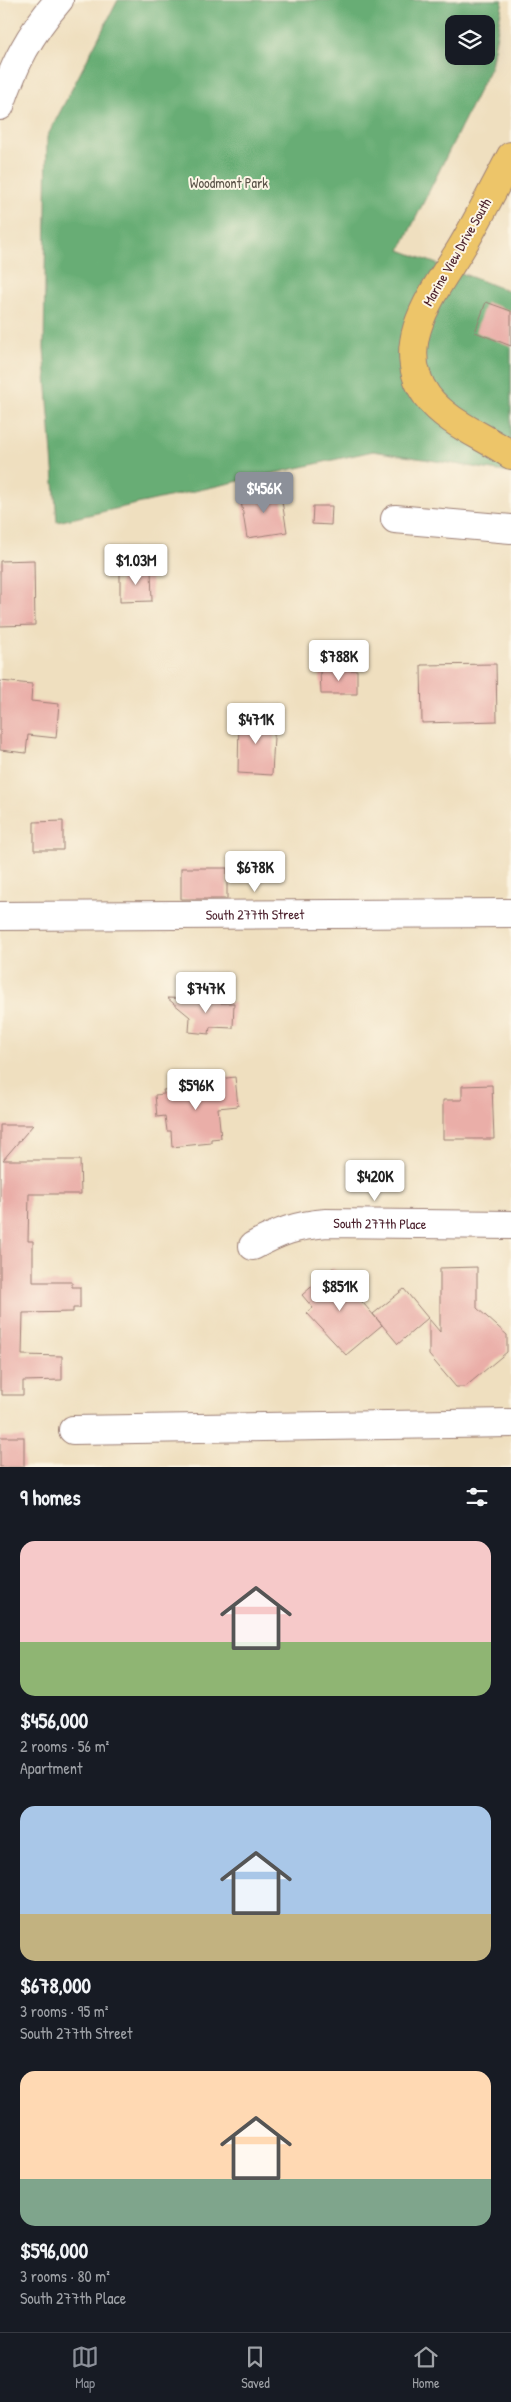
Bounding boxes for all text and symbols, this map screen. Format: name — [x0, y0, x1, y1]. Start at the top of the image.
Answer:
map controls — [445, 15, 495, 65]
button: layers — [445, 15, 495, 65]
park label: Woodmont Park — [190, 173, 268, 192]
street label: Marine View Drive South — [418, 194, 495, 309]
pin: $456K — [229, 472, 299, 514]
text: $456K — [246, 477, 282, 499]
pin: $1.03M — [95, 544, 177, 586]
text: $1.03M — [115, 549, 157, 571]
pin: $788K — [304, 640, 374, 682]
text: $788K — [320, 645, 358, 667]
pin: $471K — [221, 702, 291, 745]
text: $471K — [238, 708, 274, 730]
pin: $678K — [220, 850, 290, 893]
text: $678K — [236, 856, 274, 878]
street label: South 277th Street — [206, 904, 305, 924]
pin: $747K — [171, 972, 241, 1014]
text: $747K — [187, 977, 225, 999]
pin: $596K — [161, 1068, 231, 1111]
text: $596K — [178, 1074, 214, 1096]
pin: $420K — [340, 1160, 410, 1202]
text: $420K — [356, 1165, 394, 1187]
street label: South 277th Place — [333, 1213, 427, 1233]
pin: $851K — [305, 1270, 375, 1312]
text: $851K — [322, 1275, 358, 1297]
text: 9 homes — [20, 1483, 81, 1512]
icon: filters — [463, 1483, 491, 1511]
icon: home — [211, 1573, 301, 1663]
text: $456,000 — [20, 1706, 88, 1735]
text: 2 rooms · 56 m² — [20, 1735, 109, 1757]
text: Apartment — [20, 1757, 83, 1779]
icon: home — [211, 1838, 301, 1928]
text: $678,000 — [20, 1971, 91, 2000]
text: 3 rooms · 95 m² — [20, 2000, 108, 2022]
text: South 277th Street — [20, 2022, 133, 2044]
icon: home — [211, 2103, 301, 2193]
text: $596,000 — [20, 2236, 88, 2265]
text: 3 rooms · 80 m² — [20, 2265, 110, 2287]
text: South 277th Place — [20, 2287, 126, 2309]
tab: Map — [71, 2343, 99, 2392]
tab: Saved — [241, 2343, 270, 2392]
tab: Home — [412, 2343, 440, 2392]

